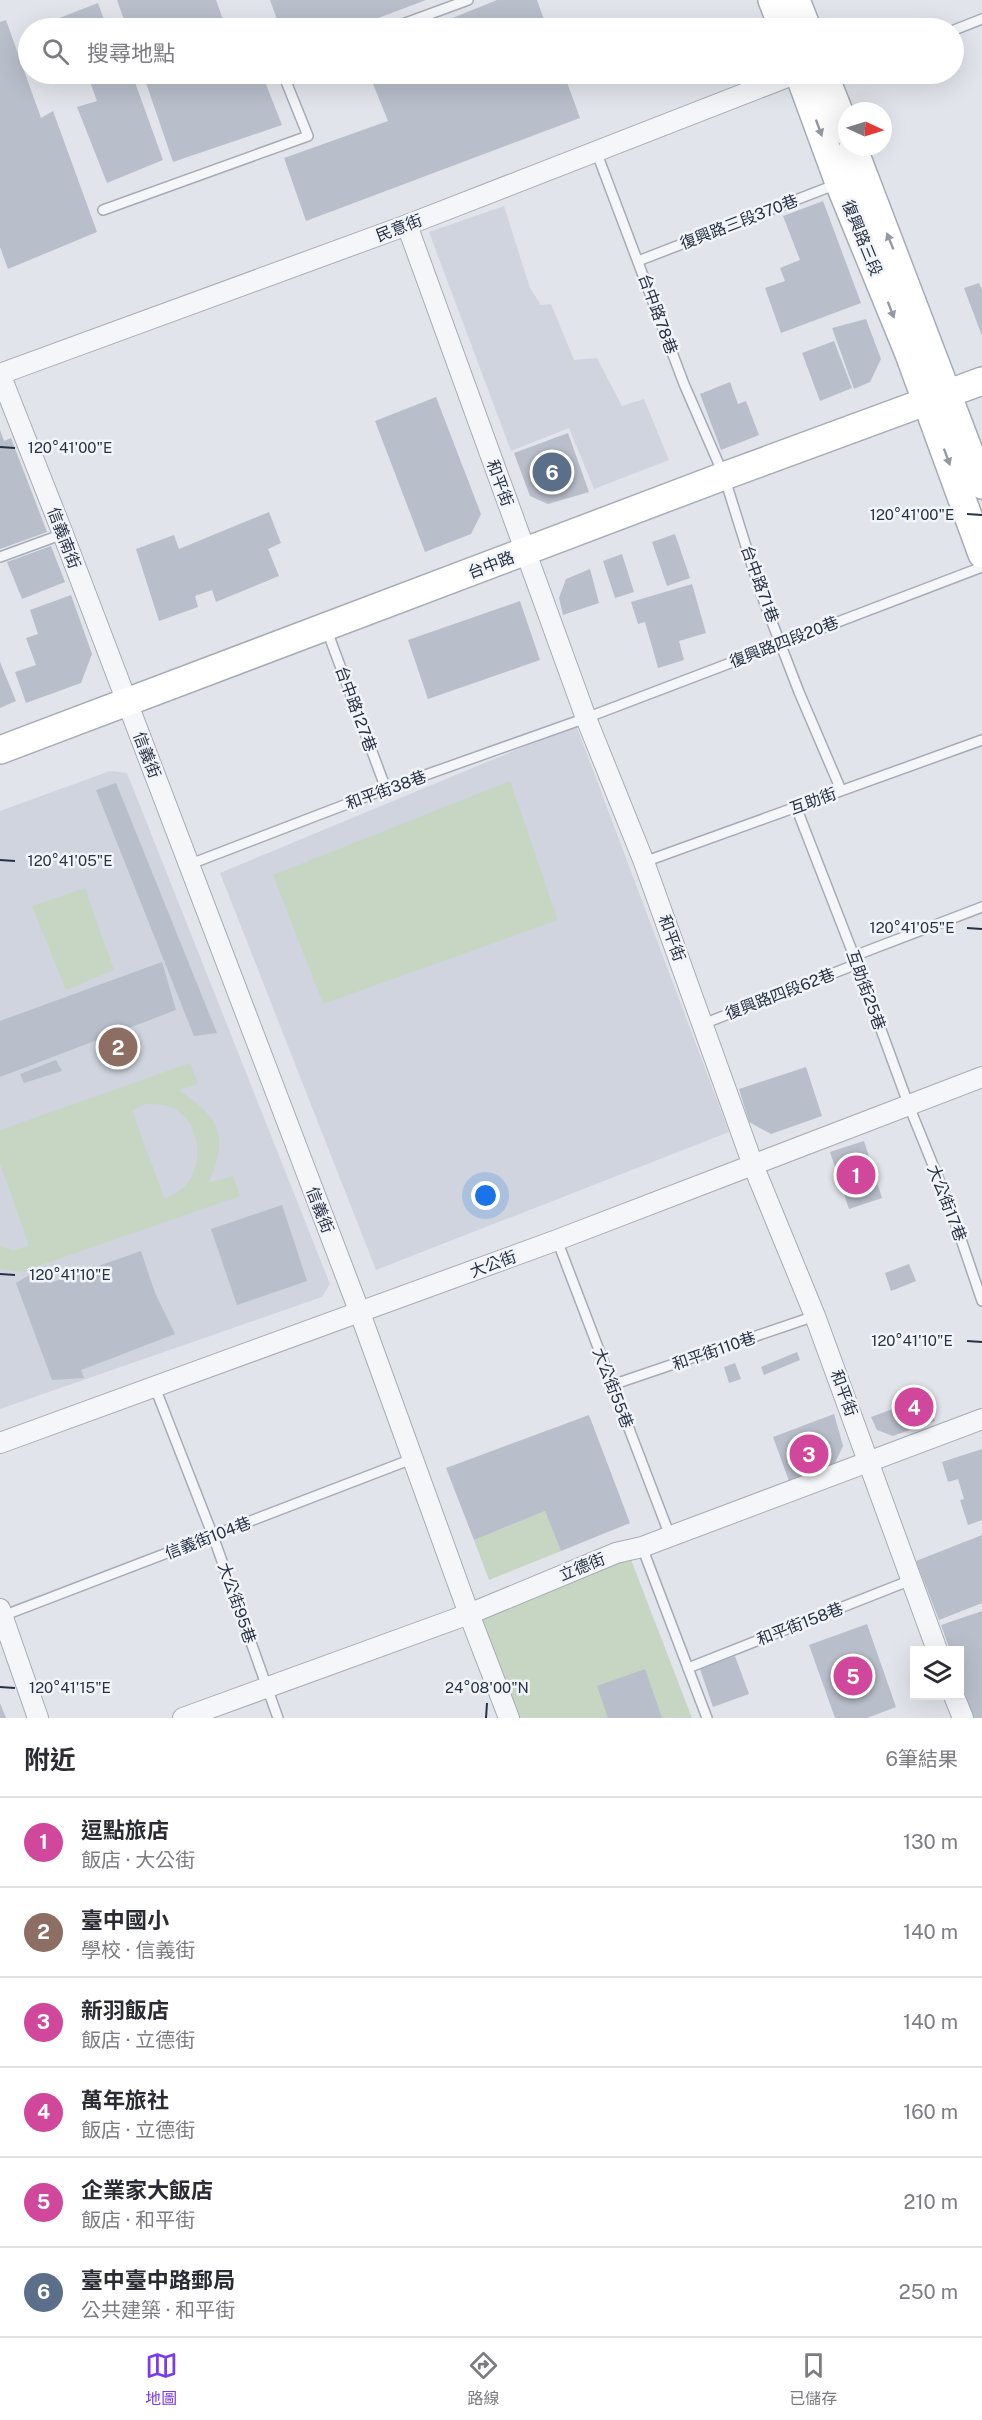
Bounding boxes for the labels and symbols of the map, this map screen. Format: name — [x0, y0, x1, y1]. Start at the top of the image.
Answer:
north arrow — [838, 102, 892, 156]
one-way arrow — [815, 120, 825, 138]
street label: 復興路三段370巷 — [677, 191, 801, 253]
street label: 復興路三段 — [838, 197, 886, 279]
street label: 民意街 — [373, 211, 425, 245]
one-way arrow — [885, 232, 894, 250]
street label: 台中路78巷 — [635, 271, 681, 357]
one-way arrow — [886, 301, 896, 319]
text: 120°41'00"E — [28, 439, 112, 456]
one-way arrow — [942, 448, 952, 466]
pin: 6 — [532, 450, 572, 494]
street label: 和平街 — [483, 457, 517, 509]
street label: 信義南街 — [44, 505, 84, 571]
text: 120°41'00"E — [870, 506, 954, 523]
street label: 台中路71巷 — [737, 543, 783, 625]
street label: 台中路 — [465, 548, 517, 582]
street label: 復興路四段20巷 — [727, 612, 841, 672]
street label: 台中路127巷 — [332, 664, 380, 754]
street label: 信義街 — [130, 729, 164, 781]
street label: 和平街38巷 — [343, 767, 429, 813]
street label: 互助街 — [787, 784, 839, 818]
text: 120°41'05"E — [28, 852, 112, 869]
street label: 和平街 — [655, 912, 689, 964]
text: 120°41'05"E — [870, 919, 954, 936]
street label: 互助街25巷 — [843, 947, 889, 1033]
street label: 復興路四段62巷 — [723, 964, 837, 1024]
pin: 2 — [98, 1024, 138, 1070]
pin: 1 — [836, 1152, 876, 1198]
street label: 大公街17巷 — [924, 1162, 970, 1244]
your location — [471, 1181, 500, 1210]
street label: 信義街 — [303, 1184, 337, 1236]
street label: 大公街 — [467, 1247, 519, 1281]
text: 120°41'10"E — [29, 1266, 111, 1283]
street label: 和平街110巷 — [670, 1328, 758, 1374]
text: 120°41'10"E — [871, 1332, 953, 1349]
street label: 大公街55巷 — [589, 1345, 637, 1431]
street label: 和平街 — [827, 1367, 861, 1419]
pin: 4 — [894, 1384, 934, 1430]
pin: 3 — [790, 1432, 828, 1476]
street label: 信義街104巷 — [162, 1513, 254, 1563]
street label: 立德街 — [556, 1549, 608, 1585]
street label: 大公街95巷 — [214, 1560, 260, 1646]
street label: 和平街158巷 — [754, 1599, 846, 1649]
pin: 5 — [834, 1654, 872, 1698]
text: 120°41'15"E — [29, 1679, 111, 1696]
text: 24°08'00"N — [445, 1679, 529, 1696]

